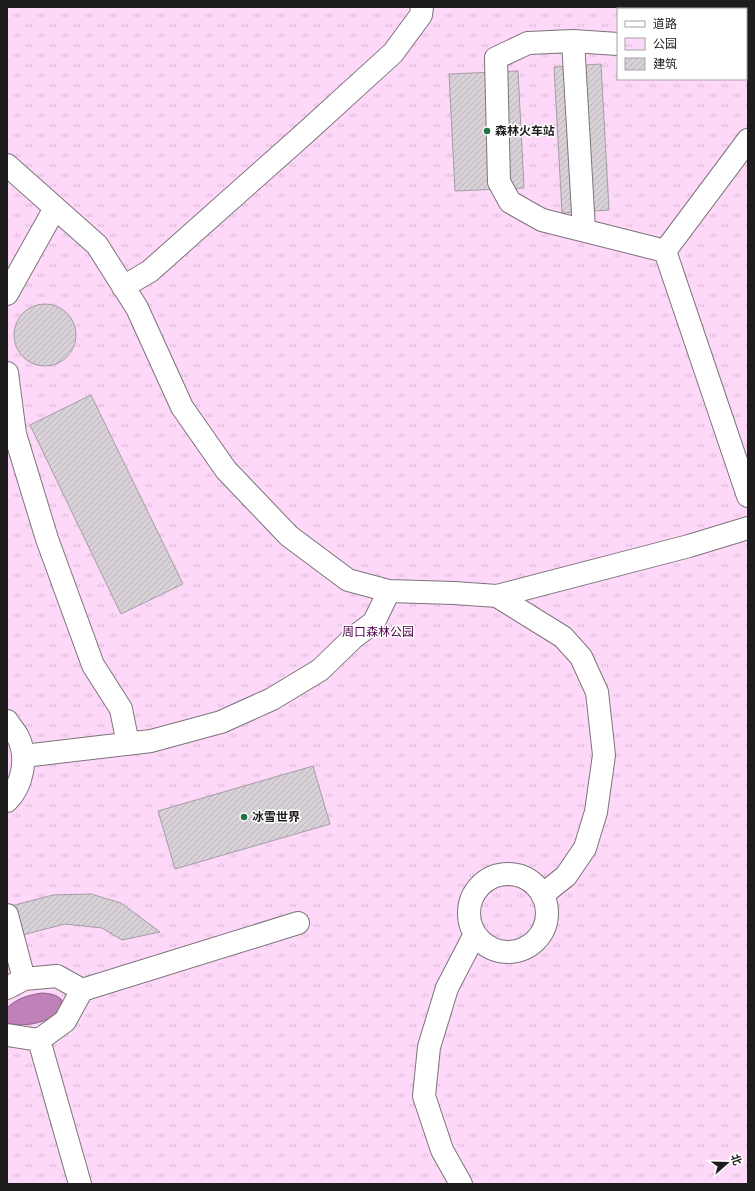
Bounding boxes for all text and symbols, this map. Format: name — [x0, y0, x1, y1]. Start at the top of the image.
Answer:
legend — [617, 8, 747, 80]
text: 道路 — [653, 16, 677, 31]
text: 公园 — [653, 36, 677, 51]
text: 建筑 — [653, 56, 677, 71]
place label: 森林火车站 — [495, 123, 555, 138]
marker: 森林火车站 — [482, 126, 492, 136]
park label: 周口森林公园 — [342, 624, 414, 639]
place label: 冰雪世界 — [252, 809, 300, 824]
marker: 冰雪世界 — [239, 812, 249, 822]
north arrow — [707, 1143, 747, 1183]
text: 北 — [729, 1152, 745, 1167]

